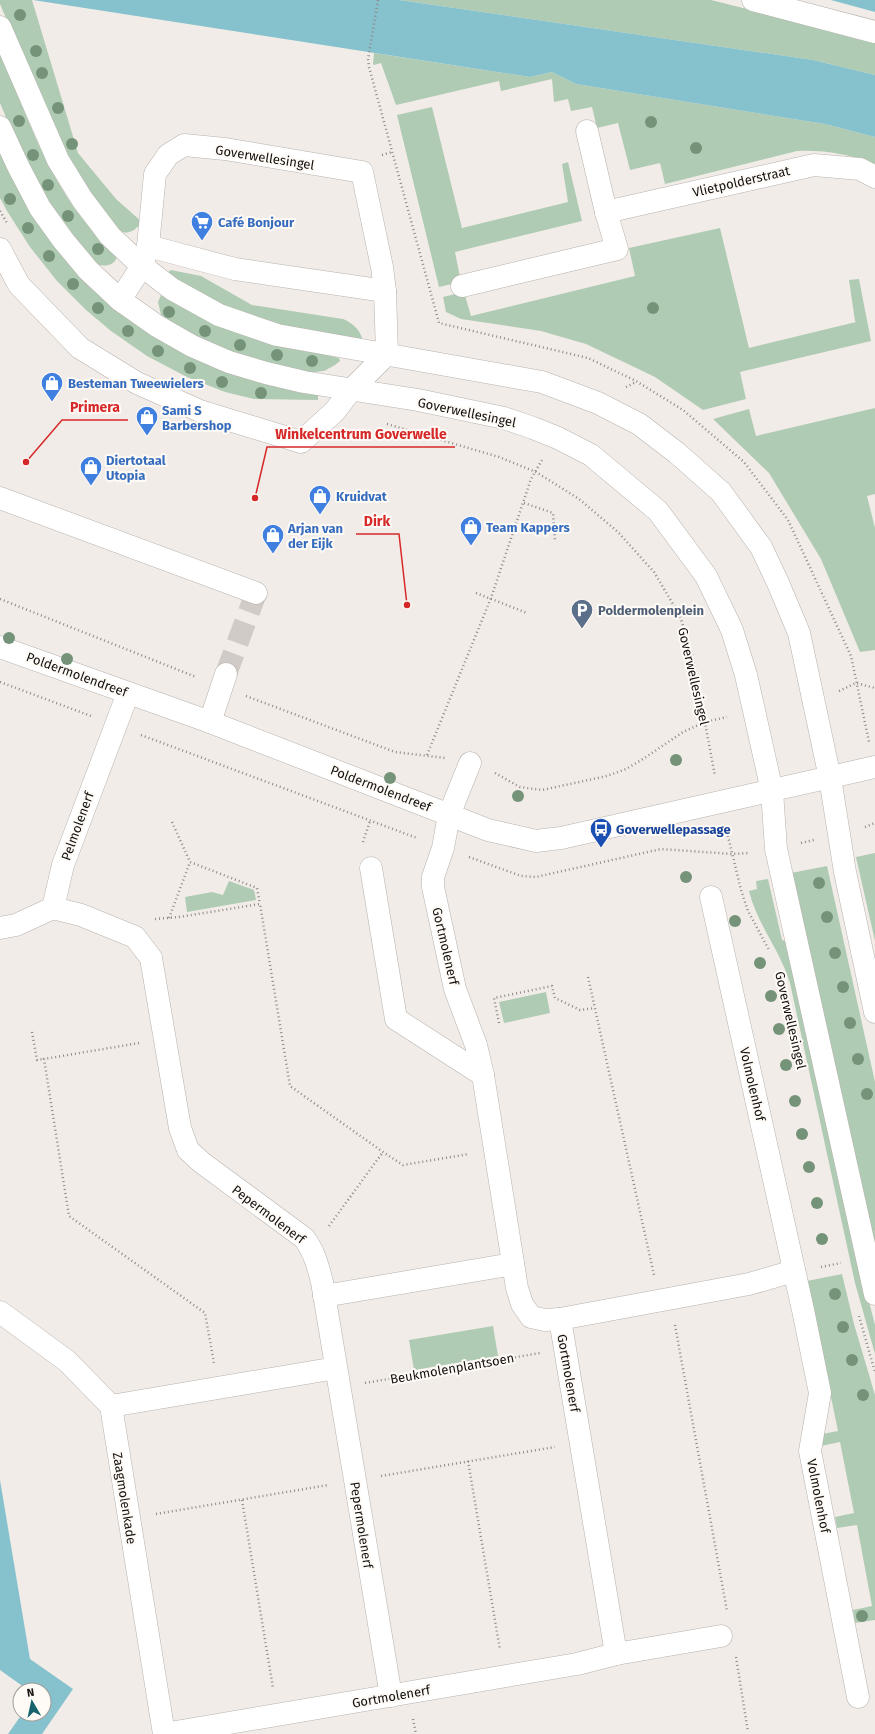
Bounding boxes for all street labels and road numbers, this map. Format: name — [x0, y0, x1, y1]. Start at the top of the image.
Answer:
street label: Goverwellesingel — [214, 142, 316, 173]
street label: Vlietpolderstraat — [691, 163, 791, 200]
street label: Goverwellesingel — [416, 395, 518, 430]
street label: Goverwellesingel — [675, 626, 712, 727]
street label: Poldermolendreef — [24, 649, 131, 700]
street label: Poldermolendreef — [328, 762, 435, 815]
street label: Pelmolenerf — [58, 788, 97, 862]
street label: Gortmolenerf — [429, 906, 462, 988]
street label: Goverwellesingel — [772, 970, 809, 1071]
street label: Volmolenhof — [737, 1046, 769, 1124]
street label: Pepermolenerf — [229, 1182, 310, 1248]
street label: Gortmolenerf — [554, 1333, 583, 1415]
street label: Beukmolenplantsoen — [389, 1350, 515, 1387]
street label: Zaagmolenkade — [110, 1451, 139, 1545]
street label: Volmolenhof — [804, 1458, 833, 1536]
street label: Pepermolenerf — [347, 1481, 376, 1571]
street label: Gortmolenerf — [351, 1682, 433, 1711]

